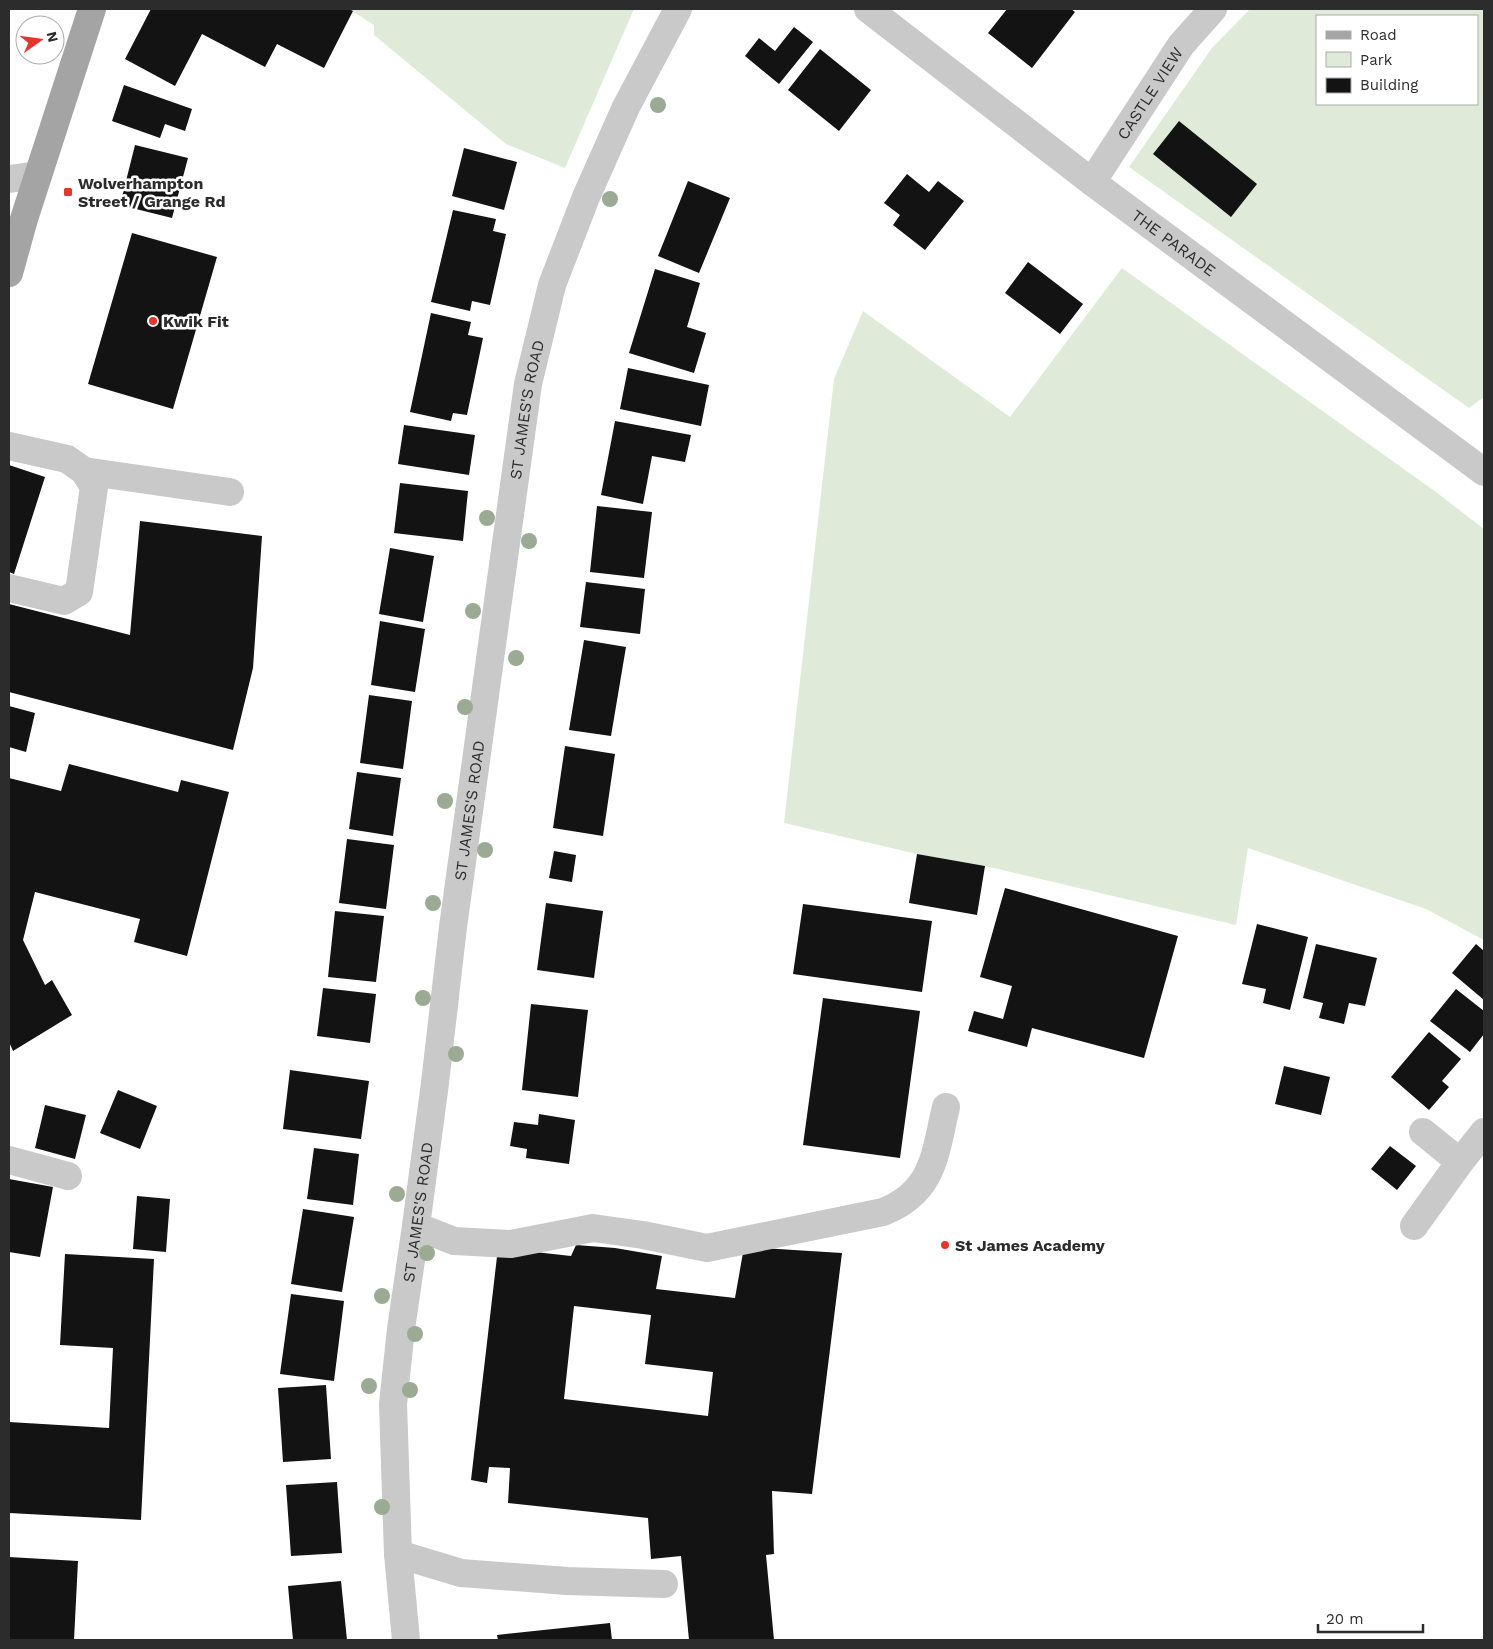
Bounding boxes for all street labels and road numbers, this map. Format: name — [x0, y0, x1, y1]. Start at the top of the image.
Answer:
street label: CASTLE VIEW — [1113, 44, 1187, 143]
street label: THE PARADE — [1128, 206, 1219, 280]
street label: ST JAMES'S ROAD — [506, 338, 548, 481]
street label: ST JAMES'S ROAD — [451, 739, 489, 882]
street label: ST JAMES'S ROAD — [399, 1141, 437, 1283]

